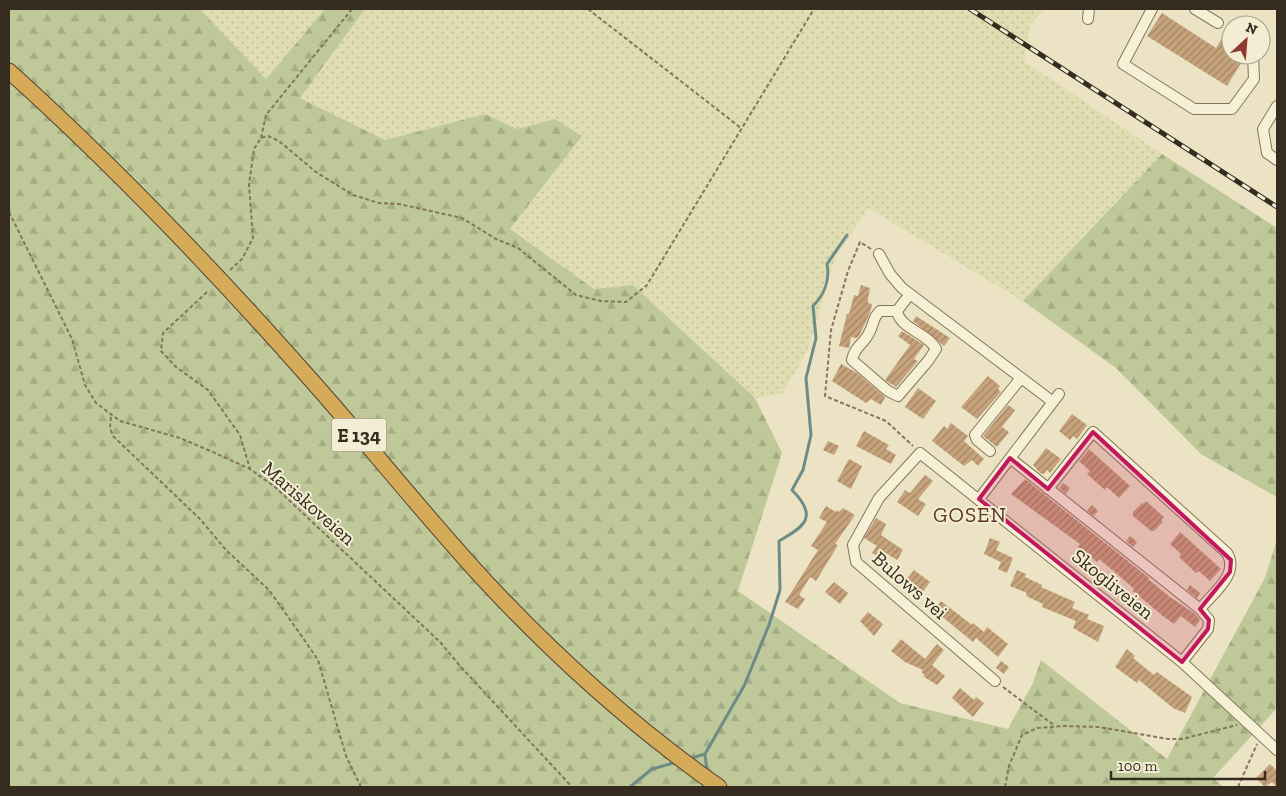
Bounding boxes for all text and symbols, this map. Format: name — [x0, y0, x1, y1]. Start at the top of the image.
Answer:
north arrow — [1221, 15, 1271, 65]
text: N — [1243, 19, 1260, 39]
road number: E 134 — [332, 418, 386, 452]
street label: Mariskoveien — [258, 456, 361, 550]
district label: GOSEN — [933, 502, 1007, 527]
street label: Skogliveien — [1067, 544, 1159, 625]
street label: Bulows vei — [868, 546, 953, 624]
scale bar — [1111, 748, 1265, 780]
text: 100 m — [1118, 757, 1157, 775]

